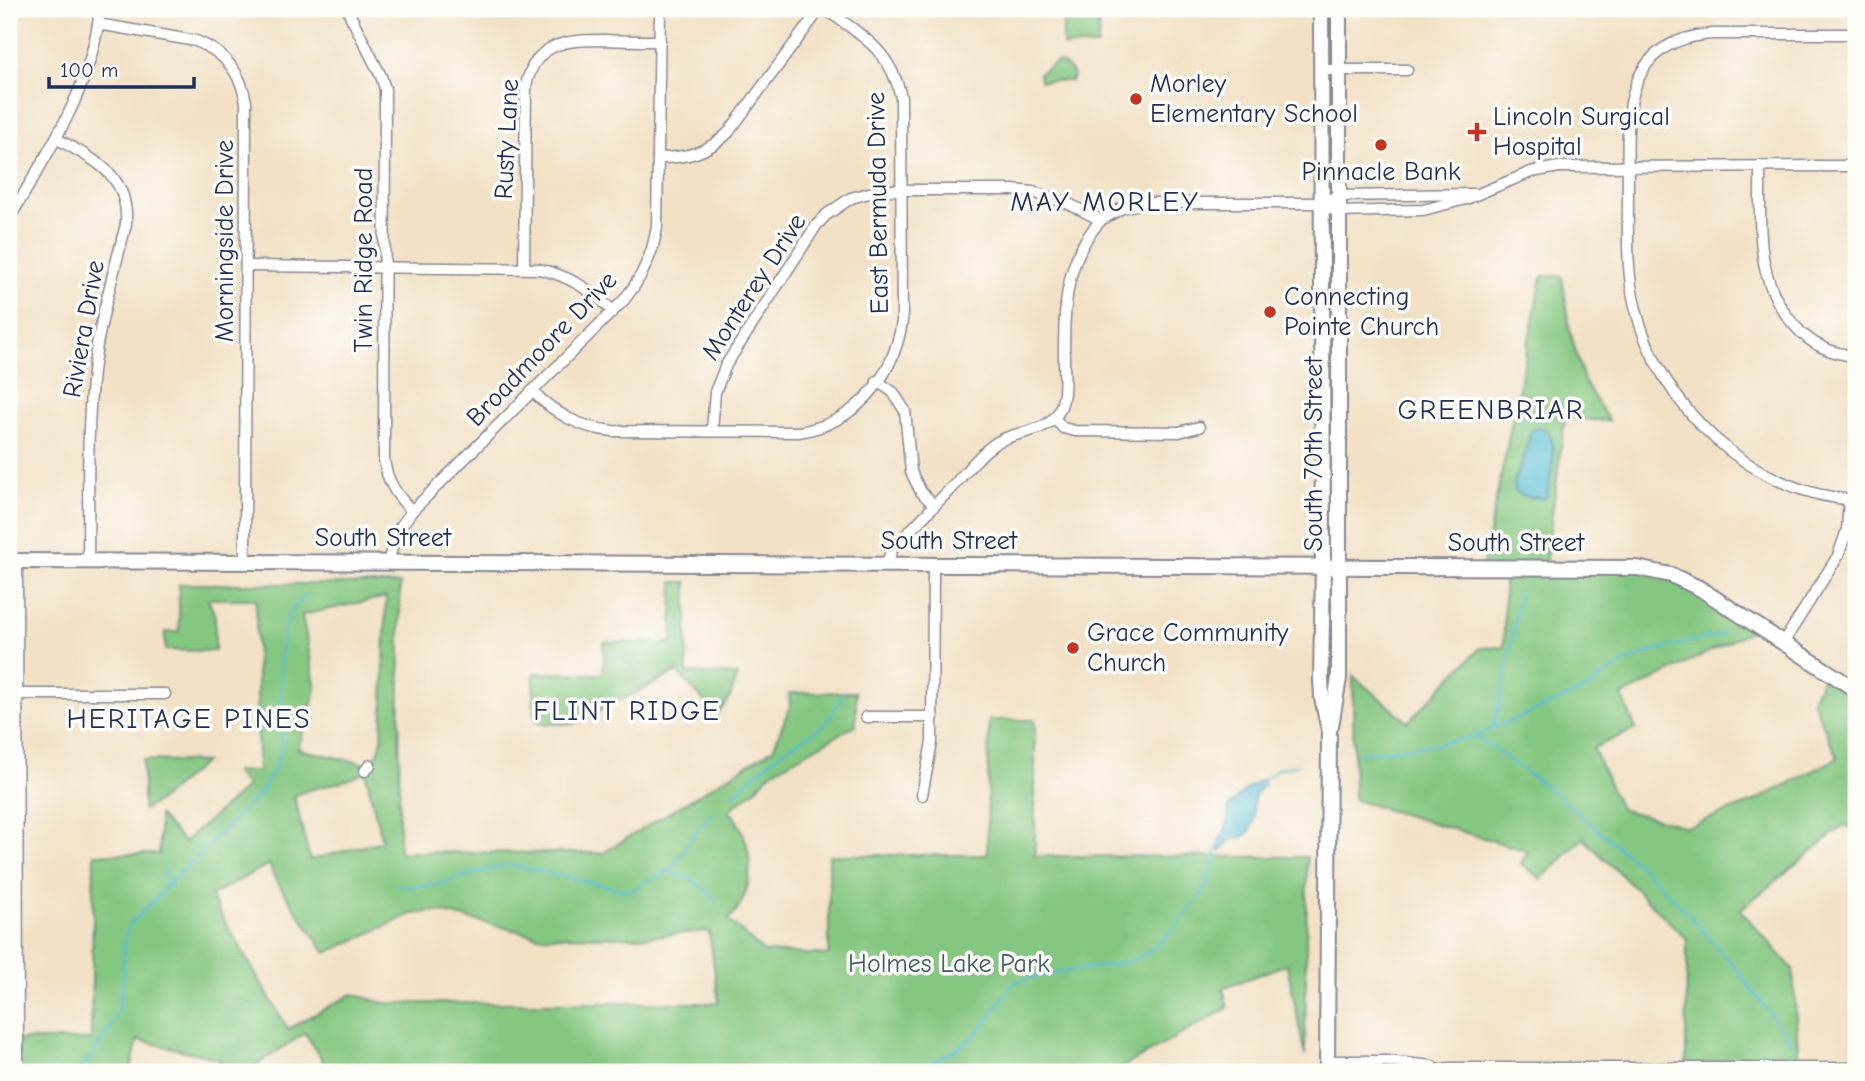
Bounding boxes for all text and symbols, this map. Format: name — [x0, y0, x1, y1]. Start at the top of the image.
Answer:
scale bar — [49, 46, 194, 90]
text: 100 m — [60, 58, 118, 82]
place label: Morley Elementary School — [1150, 69, 1358, 129]
street label: Rusty Lane — [489, 78, 525, 200]
marker: Morley Elementary School — [1128, 91, 1144, 107]
street label: East Bermuda Drive — [861, 92, 895, 314]
place label: Lincoln Surgical Hospital — [1493, 102, 1670, 162]
marker: Lincoln Surgical Hospital — [1467, 122, 1487, 142]
marker: Pinnacle Bank — [1373, 137, 1389, 153]
street label: Morningside Drive — [210, 140, 240, 342]
place label: Pinnacle Bank — [1301, 157, 1461, 187]
street label: Twin Ridge Road — [349, 168, 379, 352]
district label: MAY MORLEY — [1010, 186, 1200, 218]
street label: Monterey Drive — [695, 208, 813, 366]
street label: Riviera Drive — [57, 258, 111, 400]
street label: Broadmoore Drive — [461, 265, 623, 433]
place label: Connecting Pointe Church — [1284, 282, 1439, 342]
marker: Connecting Pointe Church — [1262, 304, 1278, 320]
street label: South 70th Street — [1299, 355, 1329, 551]
district label: GREENBRIAR — [1398, 394, 1584, 426]
street label: South Street — [315, 523, 453, 553]
street label: South Street — [881, 526, 1019, 556]
street label: South Street — [1448, 528, 1586, 558]
place label: Grace Community Church — [1087, 618, 1289, 678]
marker: Grace Community Church — [1065, 640, 1081, 656]
district label: FLINT RIDGE — [533, 695, 721, 727]
district label: HERITAGE PINES — [67, 703, 311, 735]
park label: Holmes Lake Park — [848, 949, 1050, 979]

